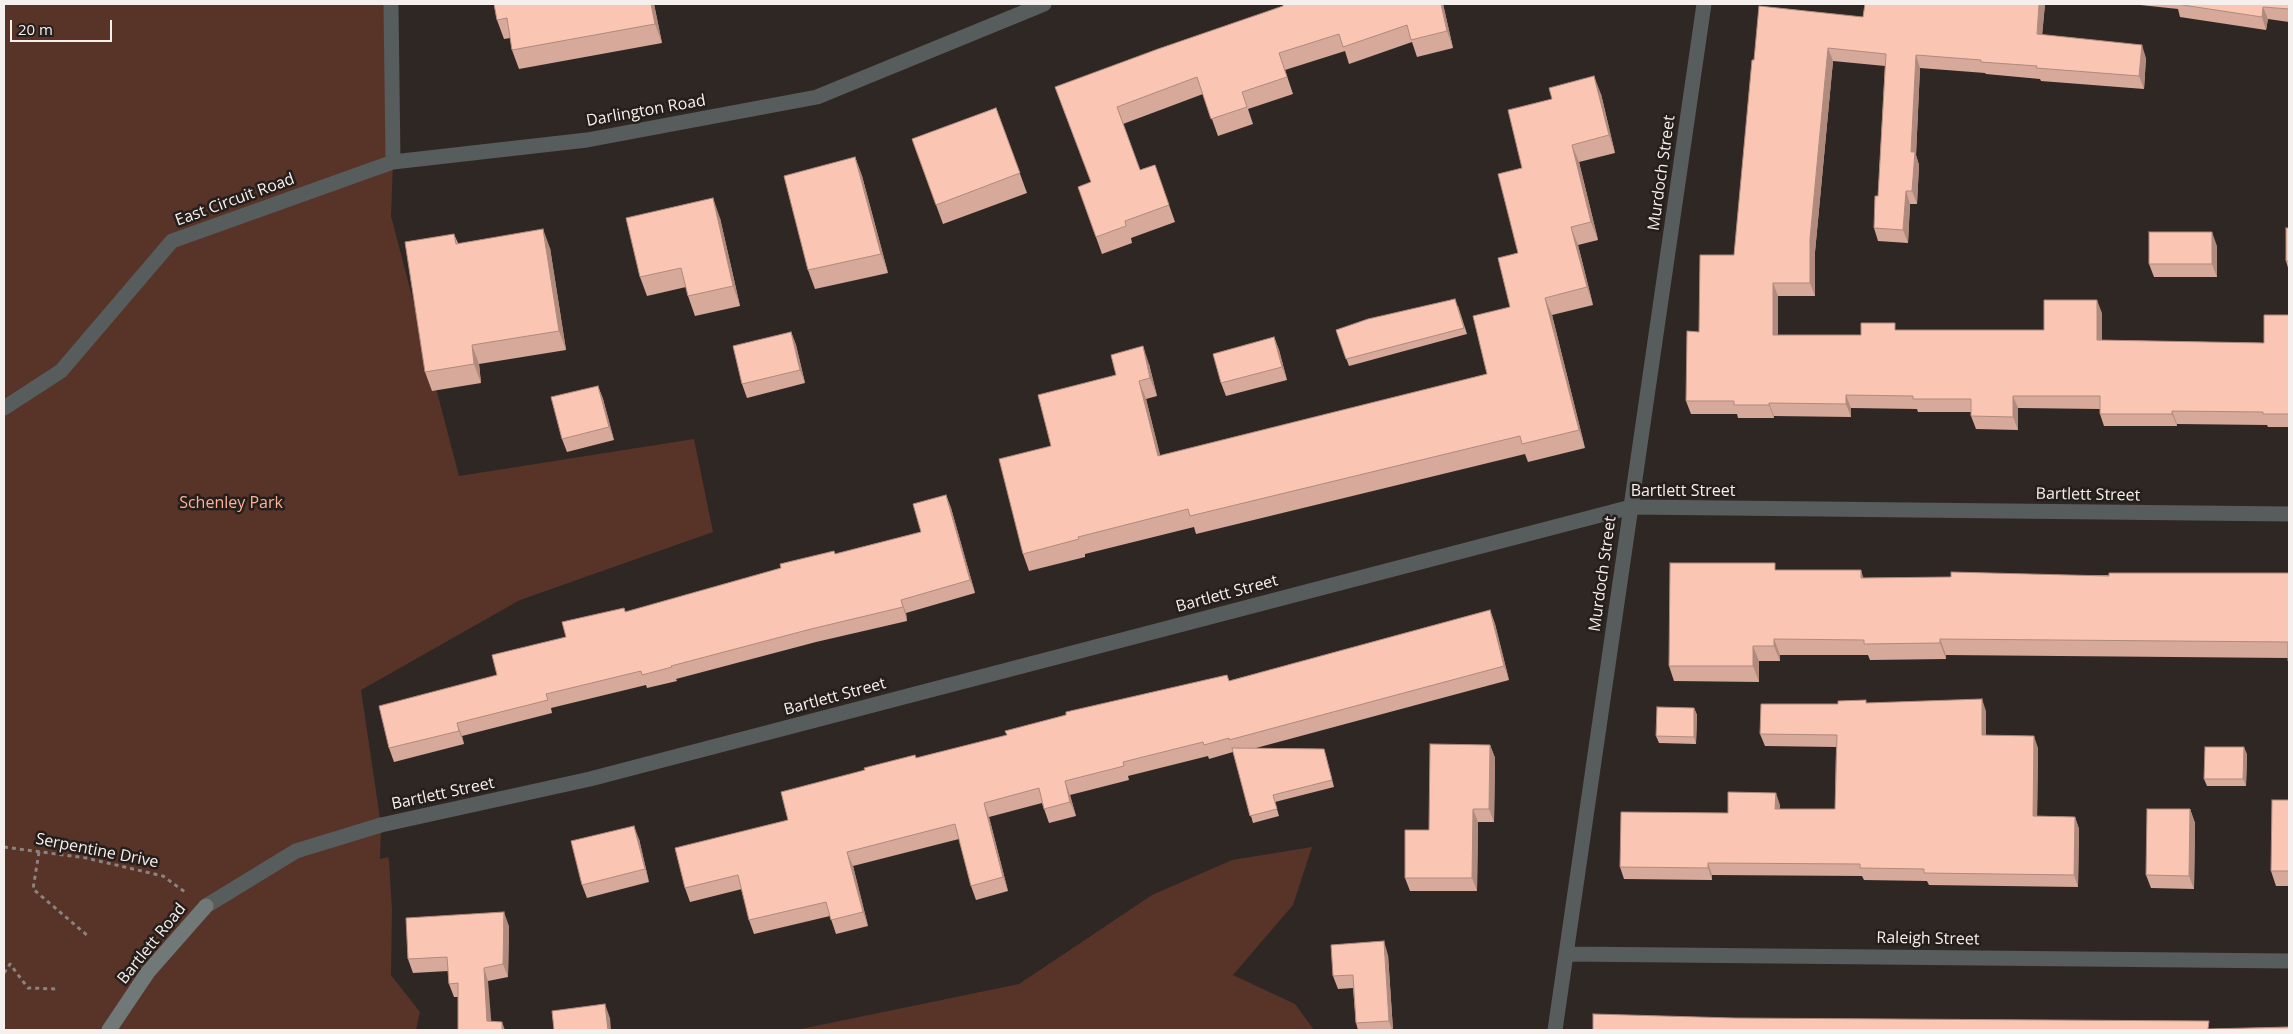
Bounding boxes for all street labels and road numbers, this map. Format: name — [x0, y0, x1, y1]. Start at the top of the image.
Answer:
street label: Darlington Road — [585, 91, 707, 131]
street label: Murdoch Street — [1644, 114, 1680, 232]
street label: East Circuit Road — [173, 170, 297, 230]
street label: Bartlett Street — [1631, 481, 1735, 501]
street label: Bartlett Street — [2035, 484, 2141, 506]
street label: Murdoch Street — [1585, 515, 1621, 633]
street label: Bartlett Street — [1174, 571, 1280, 617]
street label: Bartlett Street — [782, 674, 888, 720]
street label: Bartlett Street — [390, 774, 496, 814]
street label: Serpentine Drive — [34, 830, 160, 872]
street label: Bartlett Road — [114, 900, 190, 988]
street label: Raleigh Street — [1876, 929, 1980, 949]

